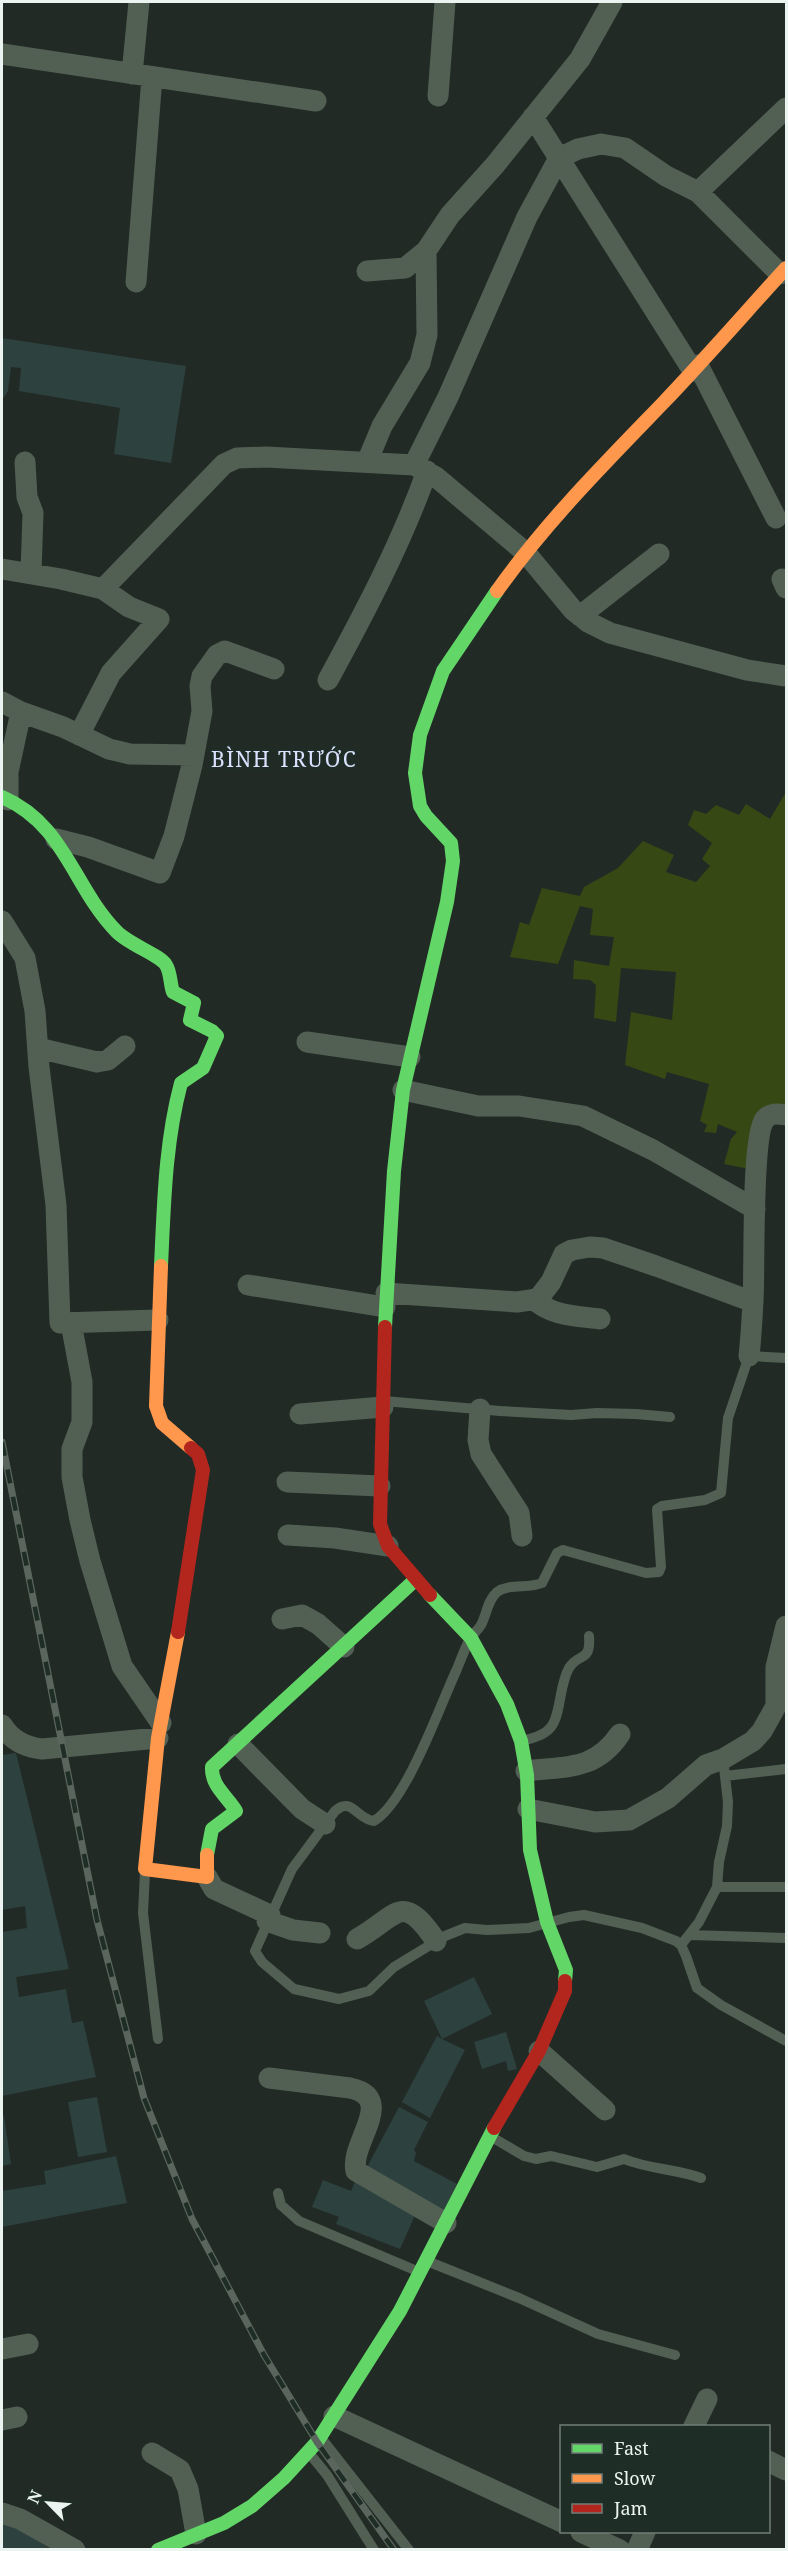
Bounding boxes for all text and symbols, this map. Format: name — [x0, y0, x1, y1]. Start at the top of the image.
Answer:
district label: BÌNH TRƯỚC — [211, 745, 357, 773]
legend — [560, 2425, 770, 2533]
text: Fast — [614, 2436, 649, 2460]
text: Slow — [614, 2466, 656, 2490]
north arrow — [18, 2473, 78, 2533]
text: N — [22, 2486, 47, 2507]
text: Jam — [613, 2496, 648, 2520]

